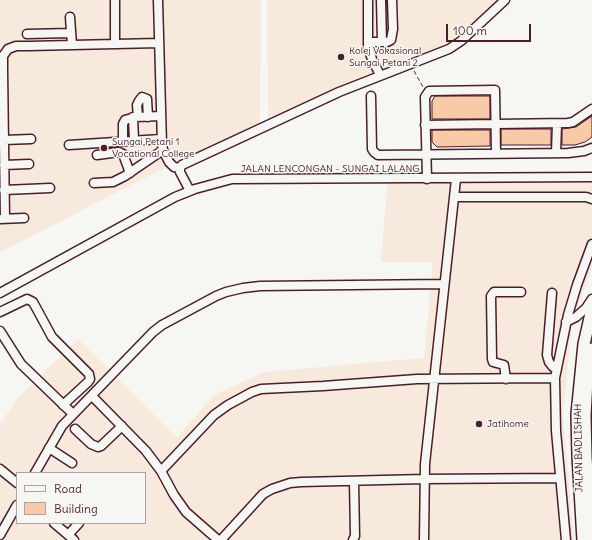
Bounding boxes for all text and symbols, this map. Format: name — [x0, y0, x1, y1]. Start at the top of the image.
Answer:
scale bar — [448, 16, 533, 42]
text: 100 m — [453, 23, 487, 38]
place label: Kolej Vokasional Sungai Petani 2 — [349, 45, 421, 68]
marker: Kolej Vokasional Sungai Petani 2 — [336, 52, 346, 62]
place label: Sungai Petani 1 Vocational College — [112, 136, 194, 160]
marker: Sungai Petani 1 Vocational College — [99, 143, 109, 153]
street label: JALAN LENCONGAN - SUNGAI LALANG — [240, 163, 420, 175]
street label: JALAN BADLISHAH — [572, 403, 586, 493]
place label: Jatihome — [487, 418, 529, 430]
marker: Jatihome — [474, 419, 484, 429]
legend — [16, 472, 146, 524]
text: Road — [54, 481, 82, 496]
text: Building — [54, 501, 98, 516]

